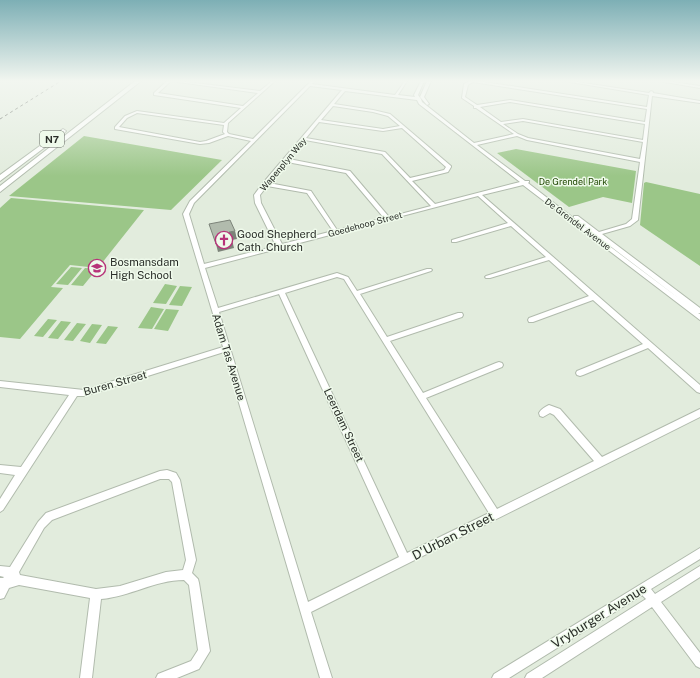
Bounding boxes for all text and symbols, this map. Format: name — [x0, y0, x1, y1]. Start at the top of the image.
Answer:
road number: N7 — [40, 131, 64, 147]
street label: Wapenplyn Way — [257, 135, 309, 193]
park label: De Grendel Park — [539, 176, 607, 187]
street label: De Grendel Avenue — [543, 196, 613, 252]
street label: Goedehoop Street — [327, 209, 404, 239]
place label: Good Shepherd Cath. Church — [237, 228, 317, 253]
church icon: Good Shepherd Cath. Church — [214, 230, 234, 250]
place label: Bosmansdam High School — [110, 256, 179, 281]
school or university icon: Bosmansdam High School — [87, 258, 107, 278]
street label: Adam Tas Avenue — [210, 312, 248, 402]
street label: Buren Street — [82, 368, 148, 398]
street label: Leerdam Street — [322, 386, 366, 464]
street label: D'Urban Street — [410, 509, 496, 563]
street label: Vryburger Avenue — [549, 581, 649, 651]

